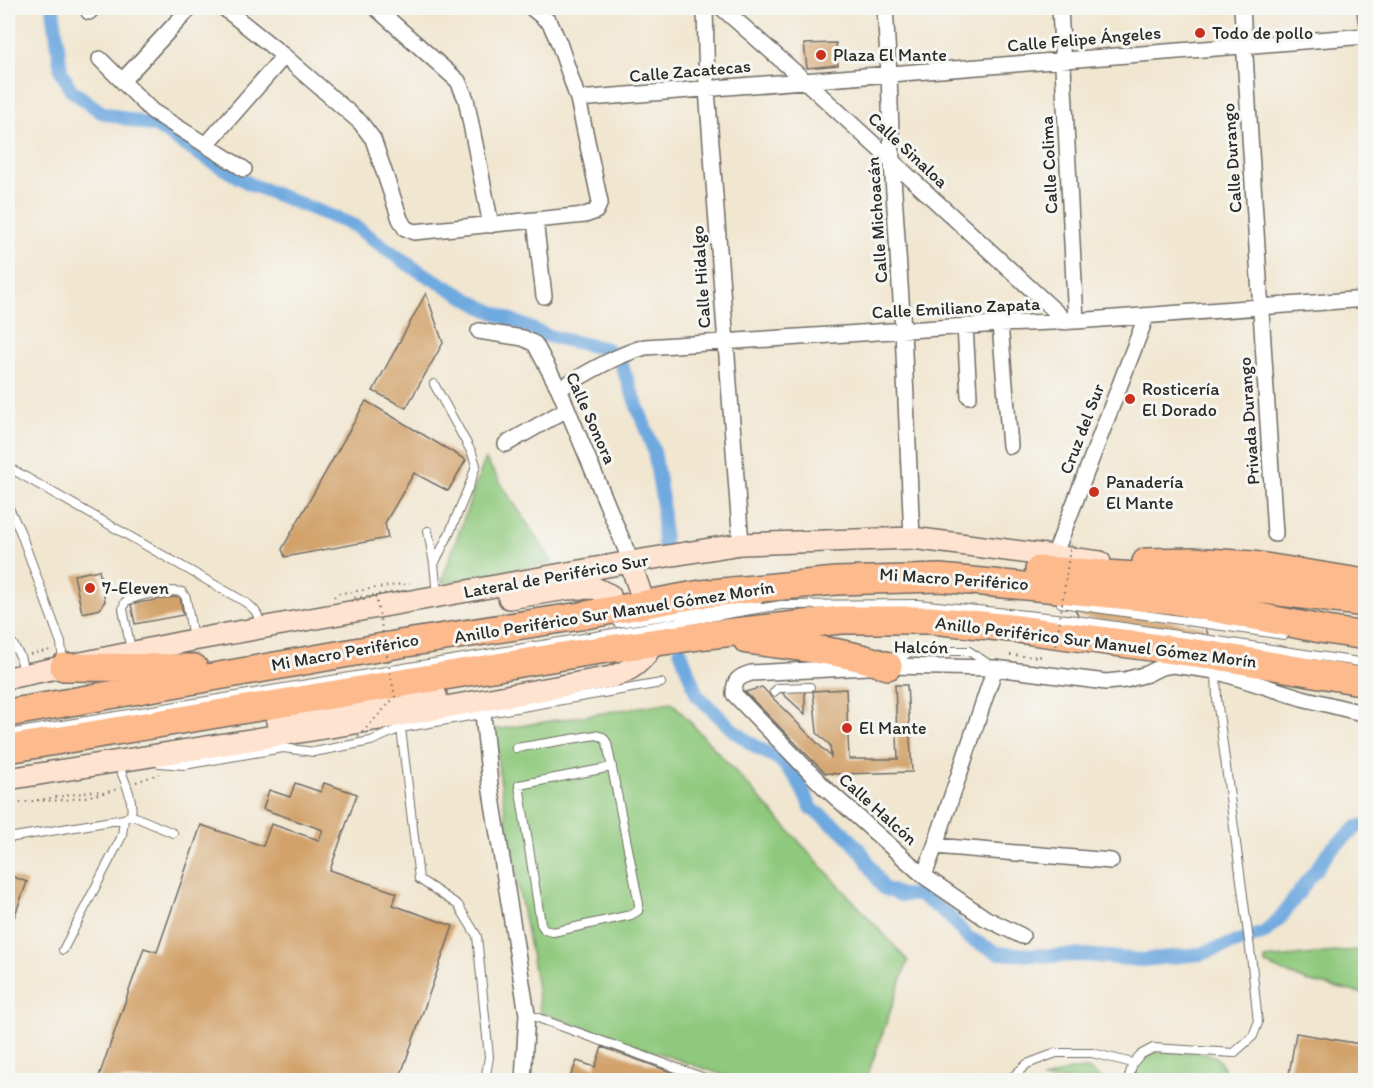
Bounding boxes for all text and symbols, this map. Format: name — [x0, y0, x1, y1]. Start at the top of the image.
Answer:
street label: Calle Felipe Ángeles — [1006, 21, 1162, 57]
place label: Todo de pollo — [1212, 22, 1313, 44]
marker: Todo de pollo — [1193, 26, 1207, 40]
place label: Plaza El Mante — [833, 44, 947, 66]
marker: Plaza El Mante — [814, 48, 828, 62]
street label: Calle Zacatecas — [628, 55, 752, 87]
street label: Calle Durango — [1217, 102, 1247, 214]
street label: Calle Sinaloa — [863, 107, 953, 193]
street label: Calle Colima — [1035, 115, 1063, 215]
street label: Calle Michoacán — [862, 156, 892, 284]
street label: Calle Hidalgo — [686, 225, 716, 329]
street label: Calle Emiliano Zapata — [871, 293, 1042, 323]
street label: Privada Durango — [1234, 356, 1264, 486]
street label: Calle Sonora — [561, 369, 621, 468]
place label: Rosticería El Dorado — [1142, 378, 1220, 421]
street label: Cruz del Sur — [1055, 380, 1109, 477]
marker: Rosticería El Dorado — [1123, 392, 1137, 406]
place label: Panadería El Mante — [1106, 471, 1184, 514]
marker: Panadería El Mante — [1087, 485, 1101, 499]
street label: Lateral de Periférico Sur — [462, 549, 651, 603]
street label: Mi Macro Periférico — [879, 563, 1029, 595]
street label: Anillo Periférico Sur Manuel Gómez Morín — [453, 576, 776, 648]
place label: 7-Eleven — [102, 577, 169, 599]
marker: 7-Eleven — [83, 581, 97, 595]
street label: Anillo Periférico Sur Manuel Gómez Morín — [934, 611, 1258, 673]
street label: Mi Macro Periférico — [269, 628, 421, 676]
street label: Halcón — [894, 636, 948, 658]
place label: El Mante — [859, 717, 927, 739]
marker: El Mante — [840, 721, 854, 735]
street label: Calle Halcón — [834, 768, 922, 850]

